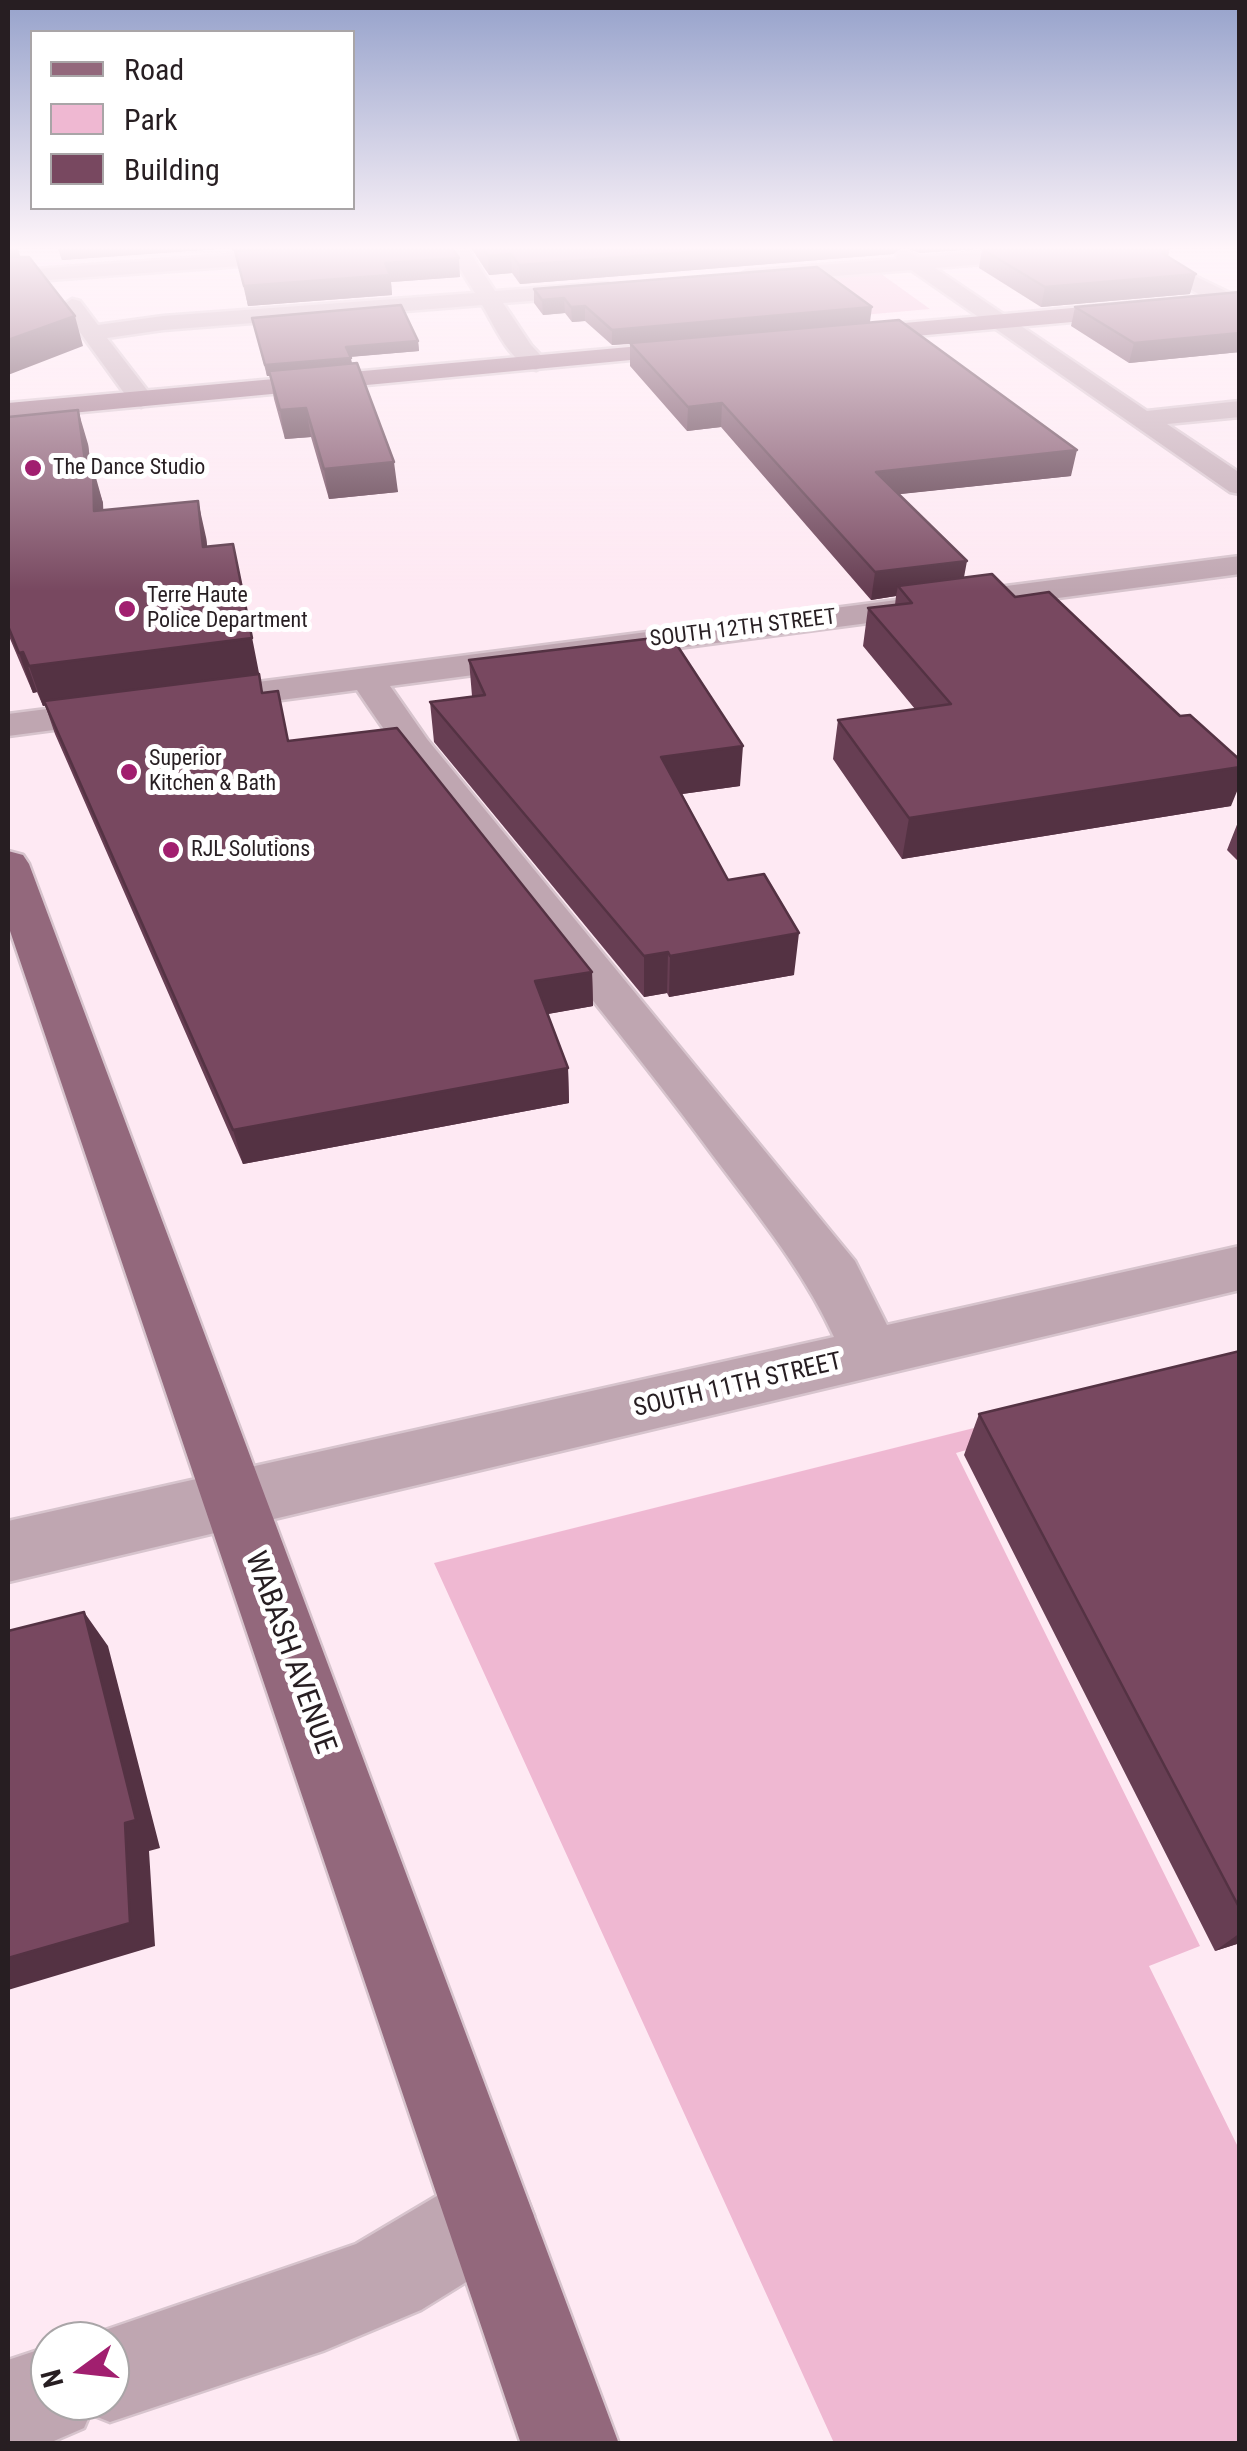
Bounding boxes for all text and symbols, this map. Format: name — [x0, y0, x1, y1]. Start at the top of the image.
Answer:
legend — [30, 30, 355, 210]
text: Road — [124, 52, 184, 87]
text: Park — [124, 102, 178, 137]
text: Building — [124, 152, 220, 187]
place label: The Dance Studio — [53, 455, 205, 481]
marker: The Dance Studio — [22, 457, 44, 479]
place label: Terre Haute Police Department — [147, 583, 308, 634]
marker: Terre Haute Police Department — [116, 598, 138, 620]
street label: SOUTH 12TH STREET — [649, 604, 837, 654]
place label: Superior Kitchen & Bath — [149, 746, 276, 798]
marker: Superior Kitchen & Bath — [118, 761, 140, 783]
place label: RJL Solutions — [191, 837, 310, 863]
marker: RJL Solutions — [160, 839, 182, 861]
street label: SOUTH 11TH STREET — [631, 1347, 845, 1425]
street label: WABASH AVENUE — [236, 1547, 342, 1759]
north arrow — [30, 2321, 130, 2421]
text: N — [34, 2366, 71, 2391]

